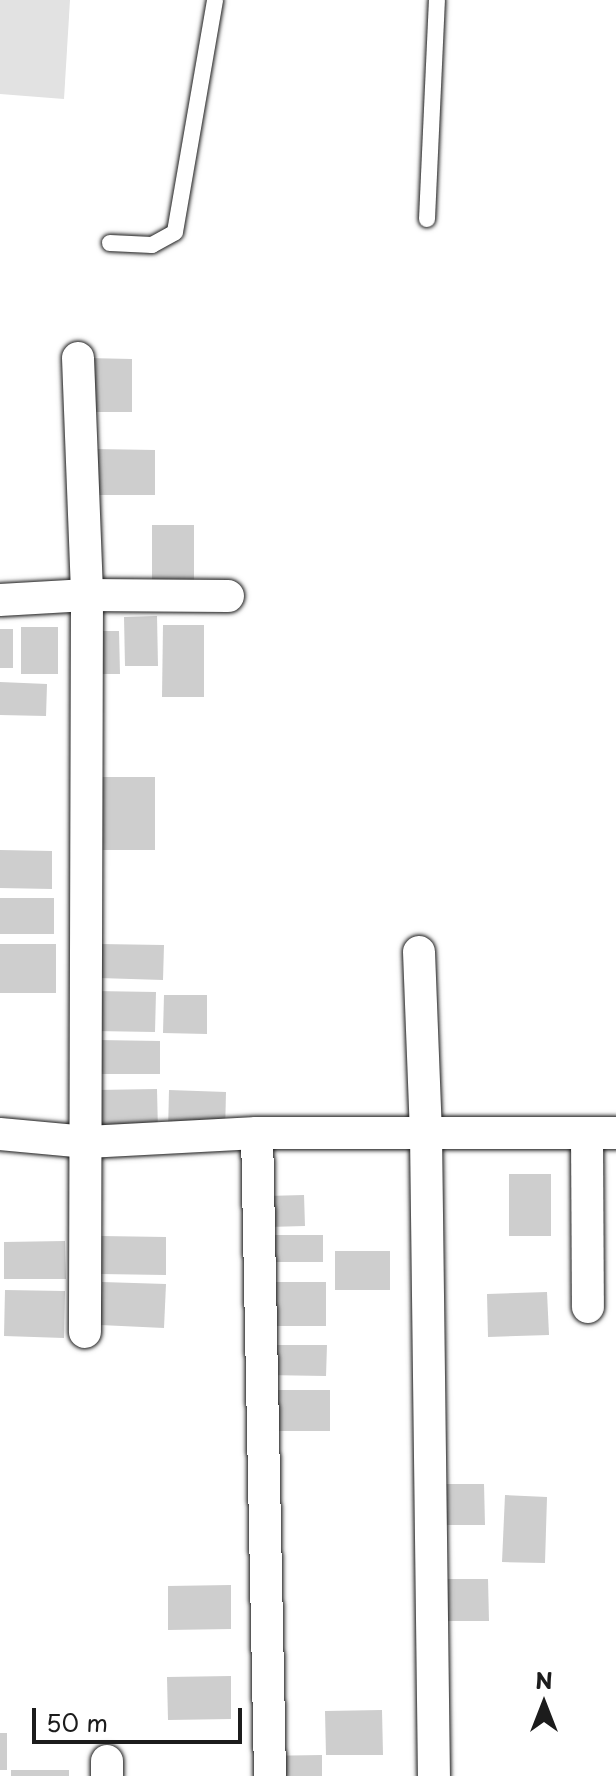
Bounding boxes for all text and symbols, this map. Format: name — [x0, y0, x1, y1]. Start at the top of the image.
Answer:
text: N — [535, 1663, 553, 1696]
north arrow — [504, 1664, 584, 1744]
scale bar — [36, 1692, 246, 1742]
text: 50 m — [46, 1704, 108, 1740]

